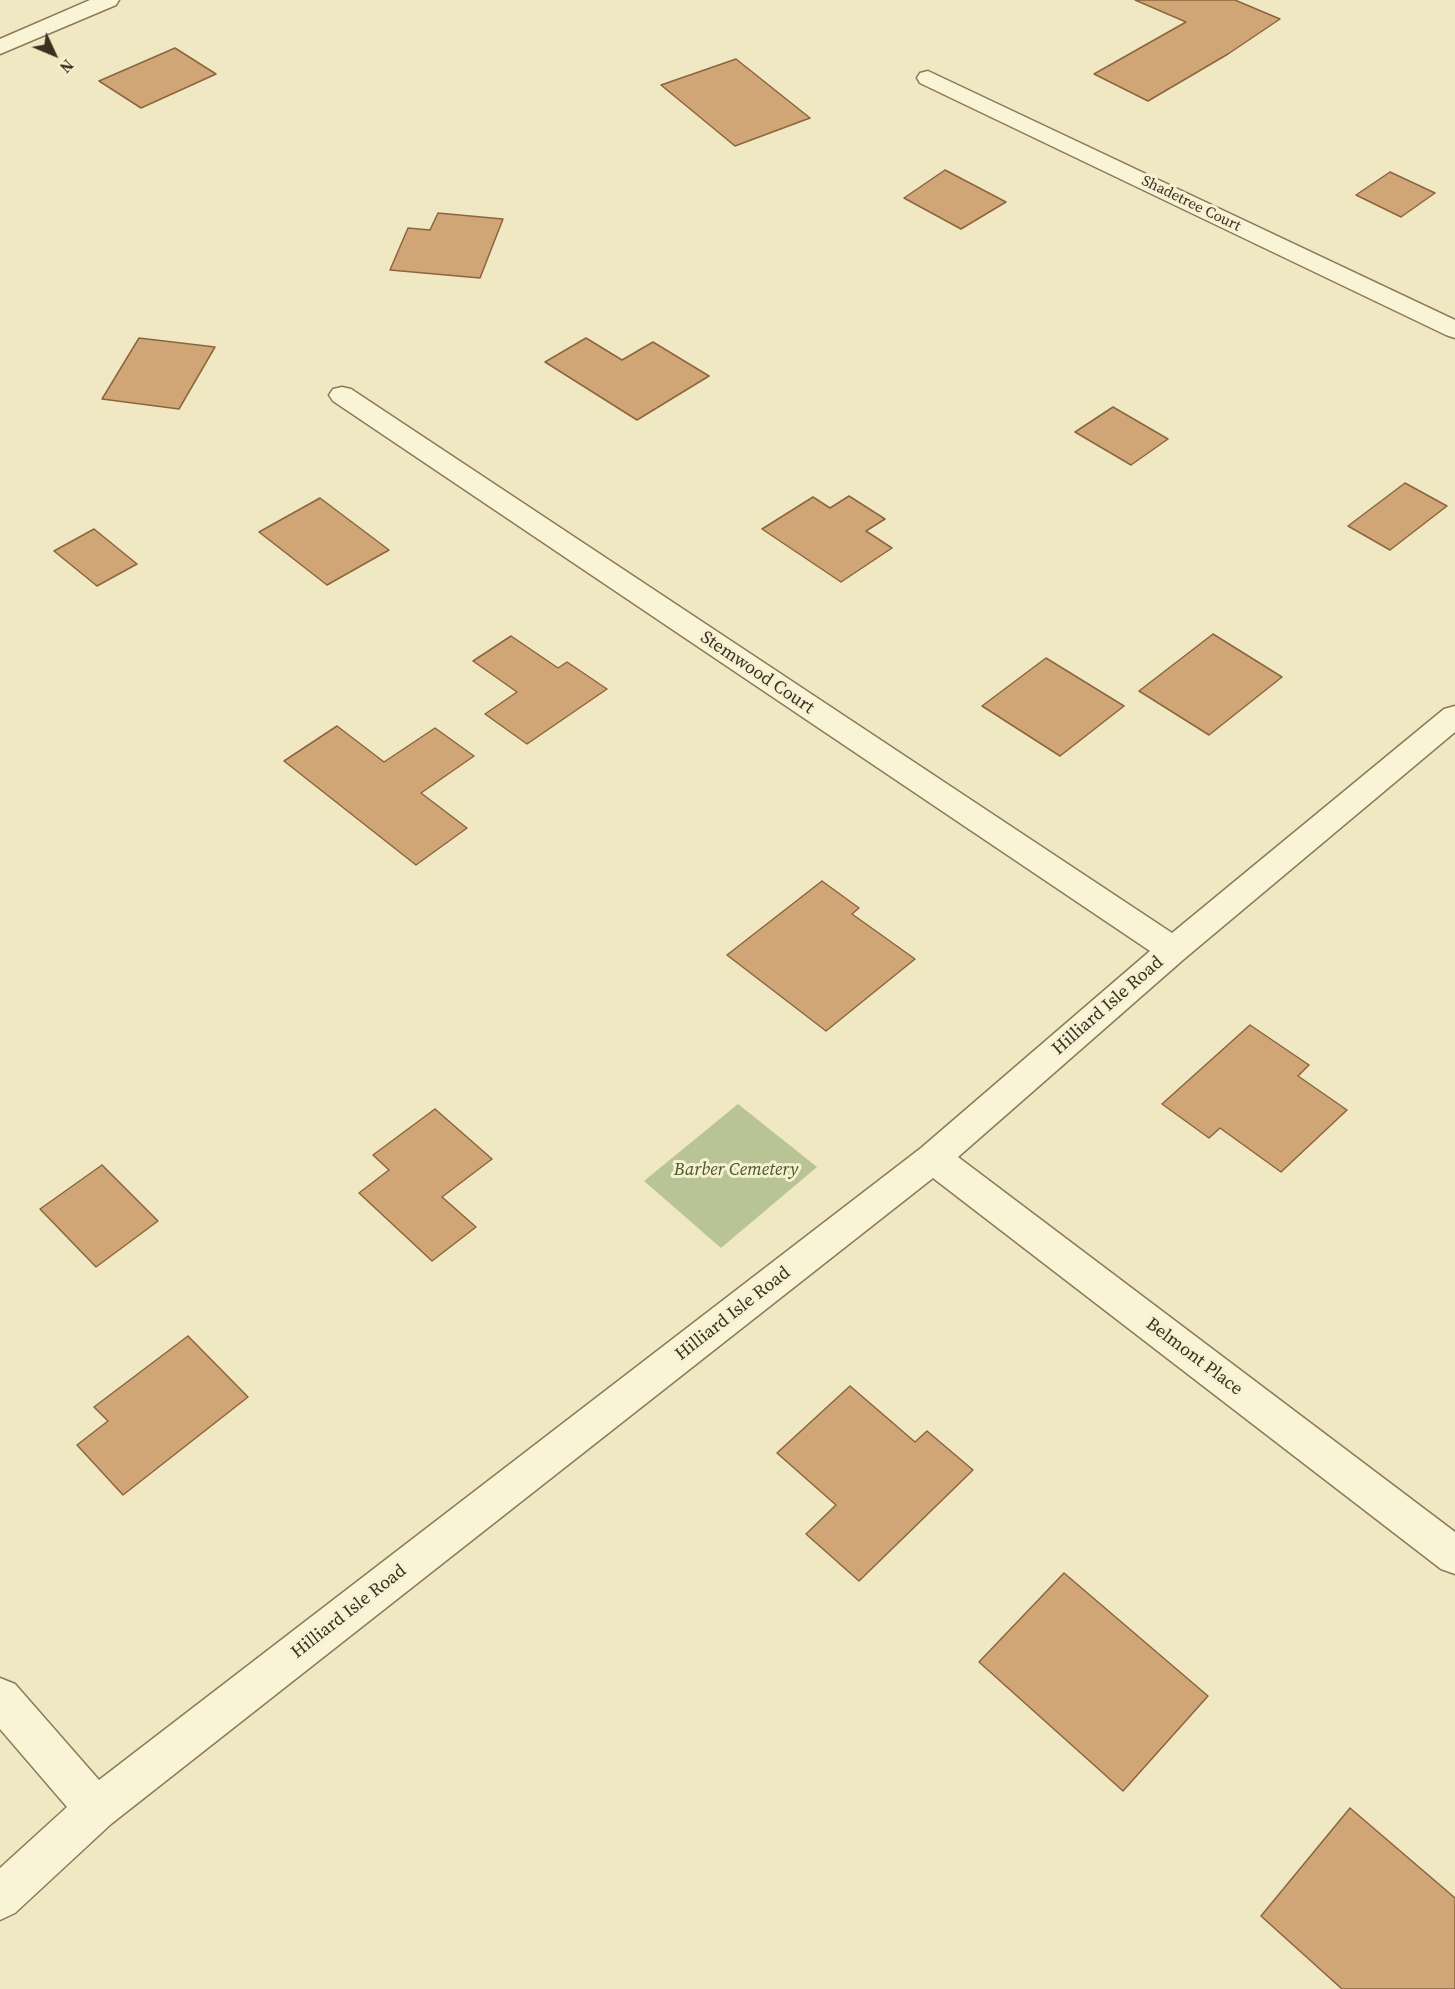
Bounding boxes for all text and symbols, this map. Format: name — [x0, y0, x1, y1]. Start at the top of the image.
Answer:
north arrow — [24, 24, 84, 84]
text: N — [55, 55, 79, 78]
street label: Shadetree Court — [1139, 172, 1243, 236]
street label: Stemwood Court — [696, 627, 818, 719]
street label: Hilliard Isle Road — [1048, 952, 1168, 1060]
park label: Barber Cemetery — [674, 1159, 798, 1181]
street label: Hilliard Isle Road — [671, 1262, 795, 1366]
street label: Belmont Place — [1141, 1314, 1247, 1400]
street label: Hilliard Isle Road — [287, 1560, 411, 1664]

